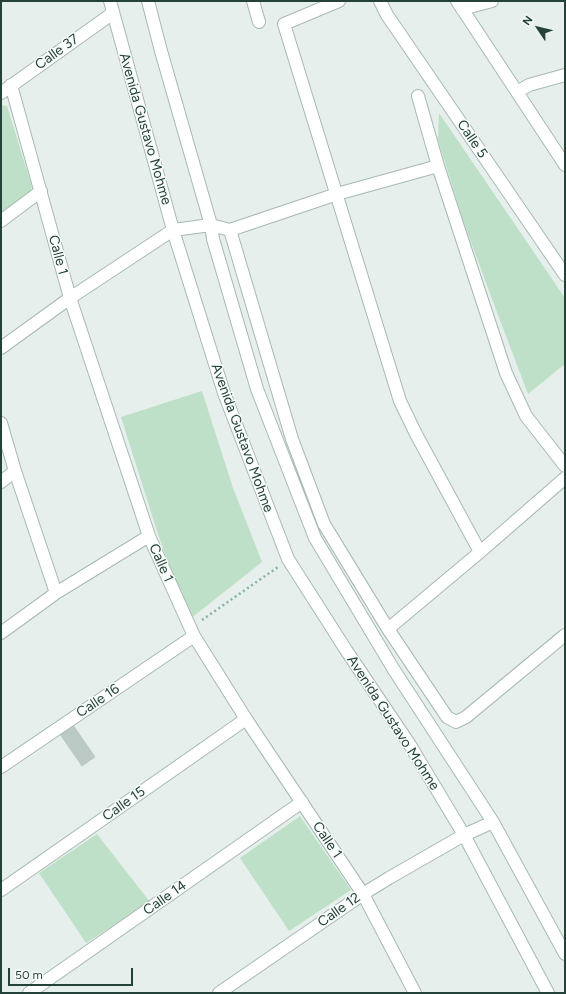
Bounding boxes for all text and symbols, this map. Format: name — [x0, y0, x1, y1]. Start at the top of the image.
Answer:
north arrow — [518, 8, 558, 48]
text: N — [520, 14, 536, 28]
street label: Calle 37 — [32, 31, 82, 73]
street label: Avenida Gustavo Mohme — [115, 51, 175, 207]
street label: Calle 5 — [453, 117, 491, 161]
street label: Calle 1 — [45, 233, 71, 277]
street label: Avenida Gustavo Mohme — [207, 361, 277, 515]
street label: Calle 1 — [145, 541, 177, 585]
street label: Avenida Gustavo Mohme — [343, 652, 443, 794]
street label: Calle 16 — [73, 681, 123, 721]
street label: Calle 15 — [99, 783, 149, 825]
street label: Calle 1 — [309, 819, 345, 861]
street label: Calle 14 — [140, 877, 190, 919]
street label: Calle 12 — [314, 889, 364, 931]
scale bar — [10, 960, 135, 986]
text: 50 m — [15, 968, 43, 982]

